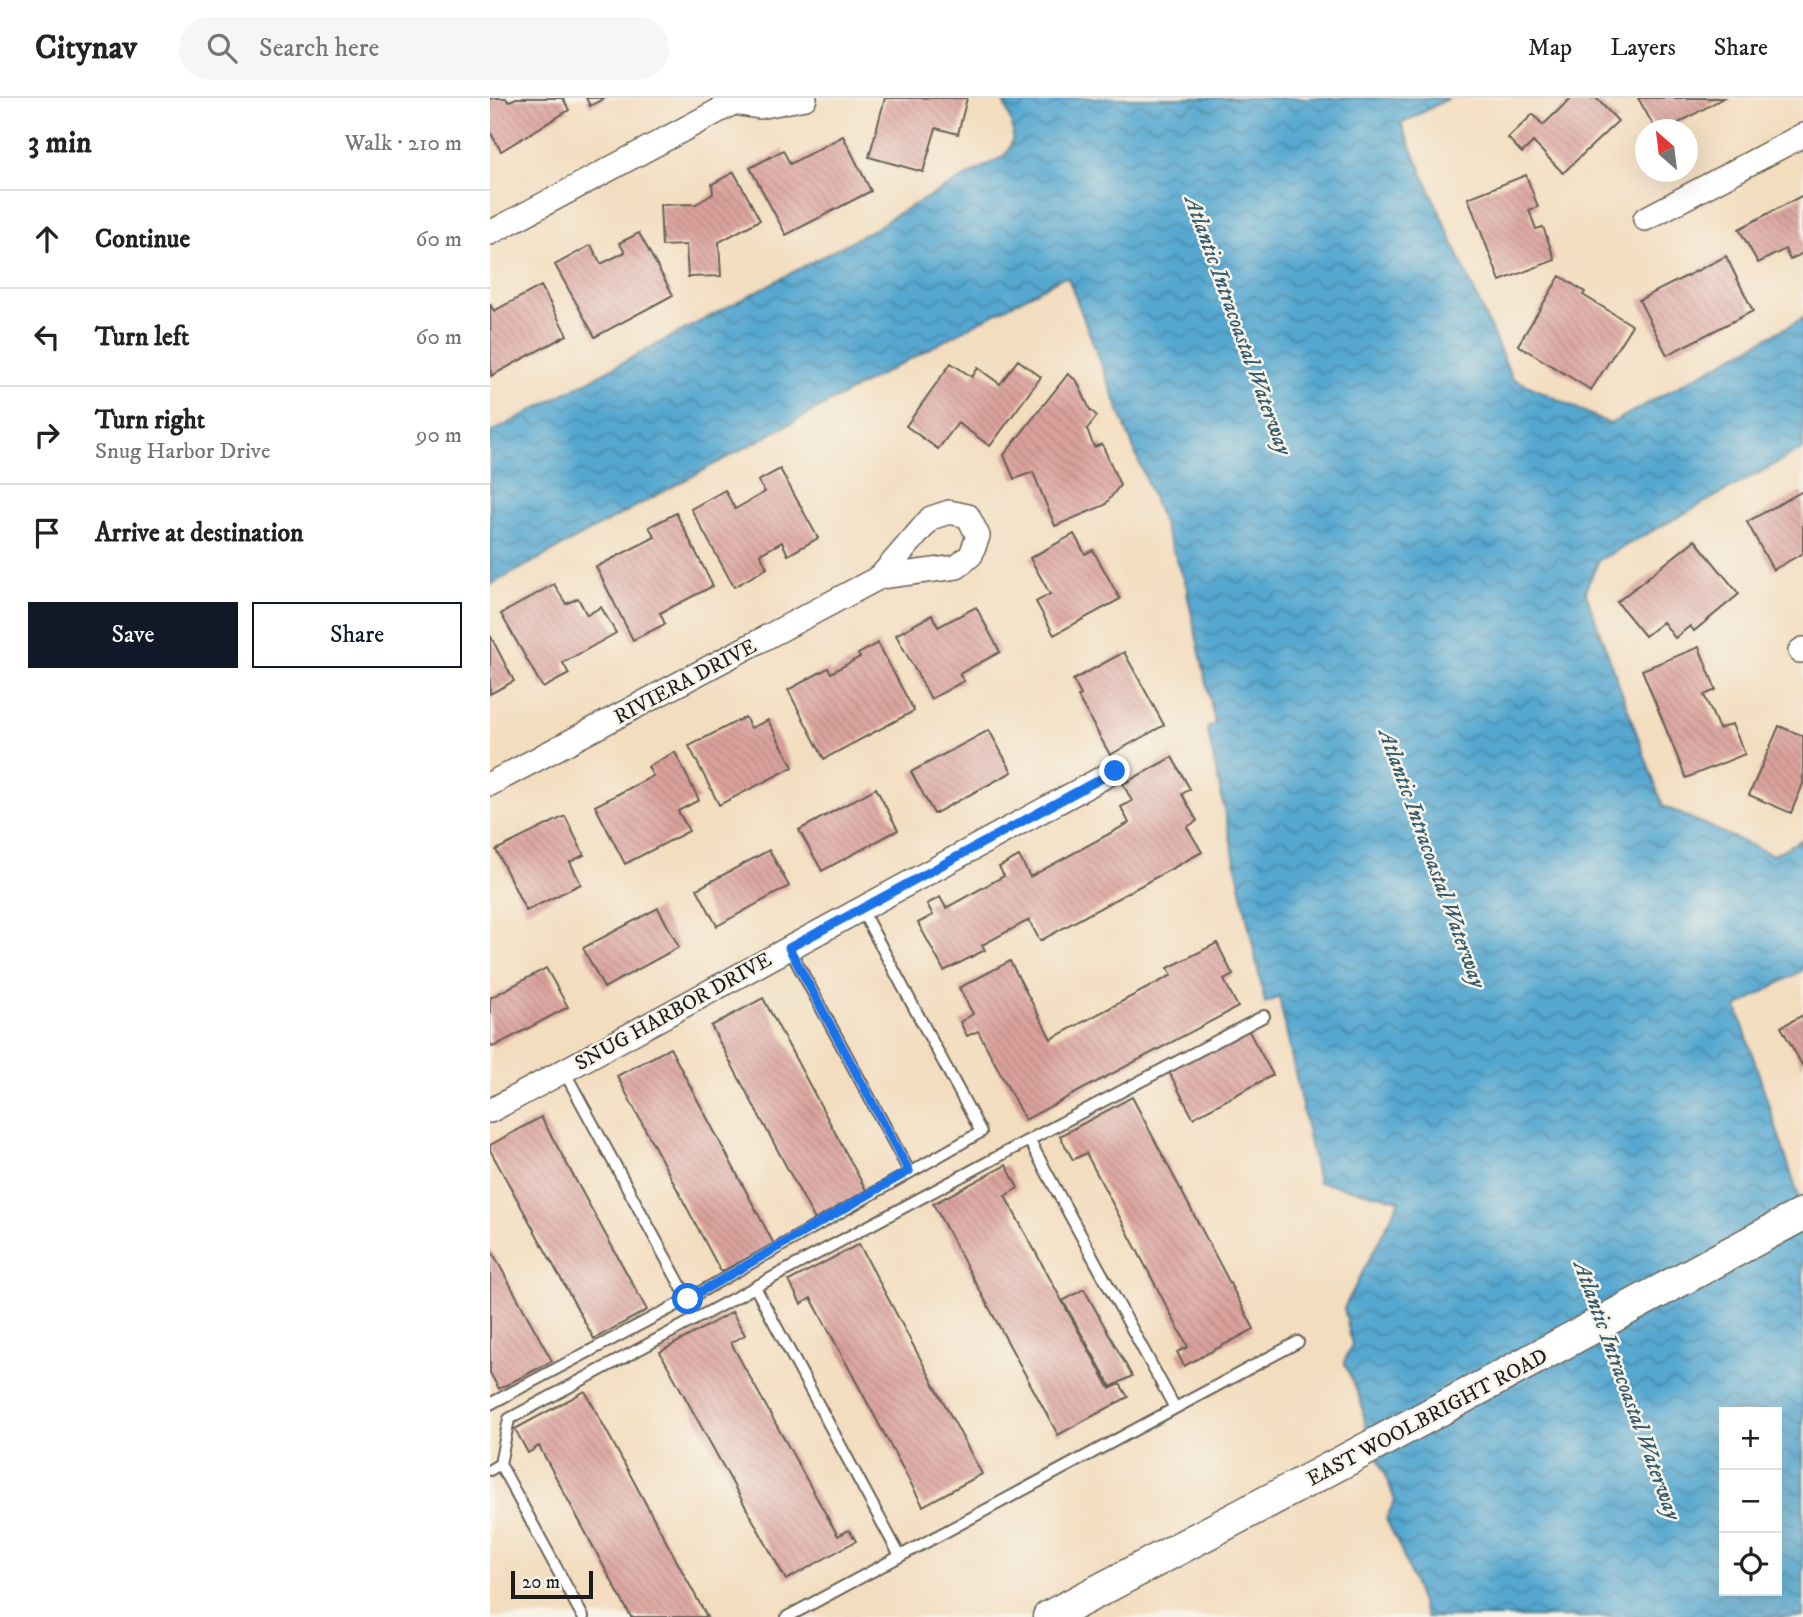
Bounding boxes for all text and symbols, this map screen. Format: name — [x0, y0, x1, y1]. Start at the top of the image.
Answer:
search box — [179, 17, 669, 80]
text: Citynav — [35, 28, 137, 69]
icon: search — [203, 29, 241, 67]
text: Search here — [259, 32, 379, 65]
text: Map — [1528, 33, 1572, 63]
text: Layers — [1610, 33, 1676, 63]
text: Share — [1714, 33, 1768, 63]
north arrow — [1635, 119, 1698, 182]
text: 3 min — [28, 125, 92, 162]
text: Walk · 210 m — [345, 129, 462, 158]
water label: Atlantic Intracoastal Waterway — [1176, 189, 1299, 461]
icon: ahead — [28, 220, 66, 258]
text: Continue — [95, 223, 190, 256]
text: 60 m — [415, 225, 462, 254]
icon: left — [28, 318, 66, 356]
text: Turn left — [95, 321, 189, 354]
text: 60 m — [415, 323, 462, 352]
text: Turn right — [95, 404, 205, 437]
icon: right — [28, 416, 66, 454]
text: 90 m — [416, 421, 462, 450]
text: Snug Harbor Drive — [95, 437, 270, 466]
icon: arrive — [28, 514, 66, 552]
text: Arrive at destination — [95, 517, 304, 550]
button: Save — [28, 602, 238, 668]
button: Share — [252, 602, 462, 668]
street label: RIVIERA DRIVE — [610, 633, 761, 730]
water label: Atlantic Intracoastal Waterway — [1370, 722, 1493, 994]
route end — [1099, 755, 1130, 786]
street label: SNUG HARBOR DRIVE — [570, 947, 777, 1077]
water label: Atlantic Intracoastal Waterway — [1565, 1254, 1688, 1526]
route start — [672, 1283, 703, 1314]
street label: EAST WOOLBRIGHT ROAD — [1303, 1343, 1552, 1493]
map controls — [1719, 1407, 1782, 1596]
button: + — [1719, 1407, 1782, 1470]
button: − — [1719, 1470, 1782, 1533]
button: locate — [1719, 1533, 1782, 1596]
scale bar — [511, 1568, 593, 1600]
text: 20 m — [522, 1571, 560, 1594]

